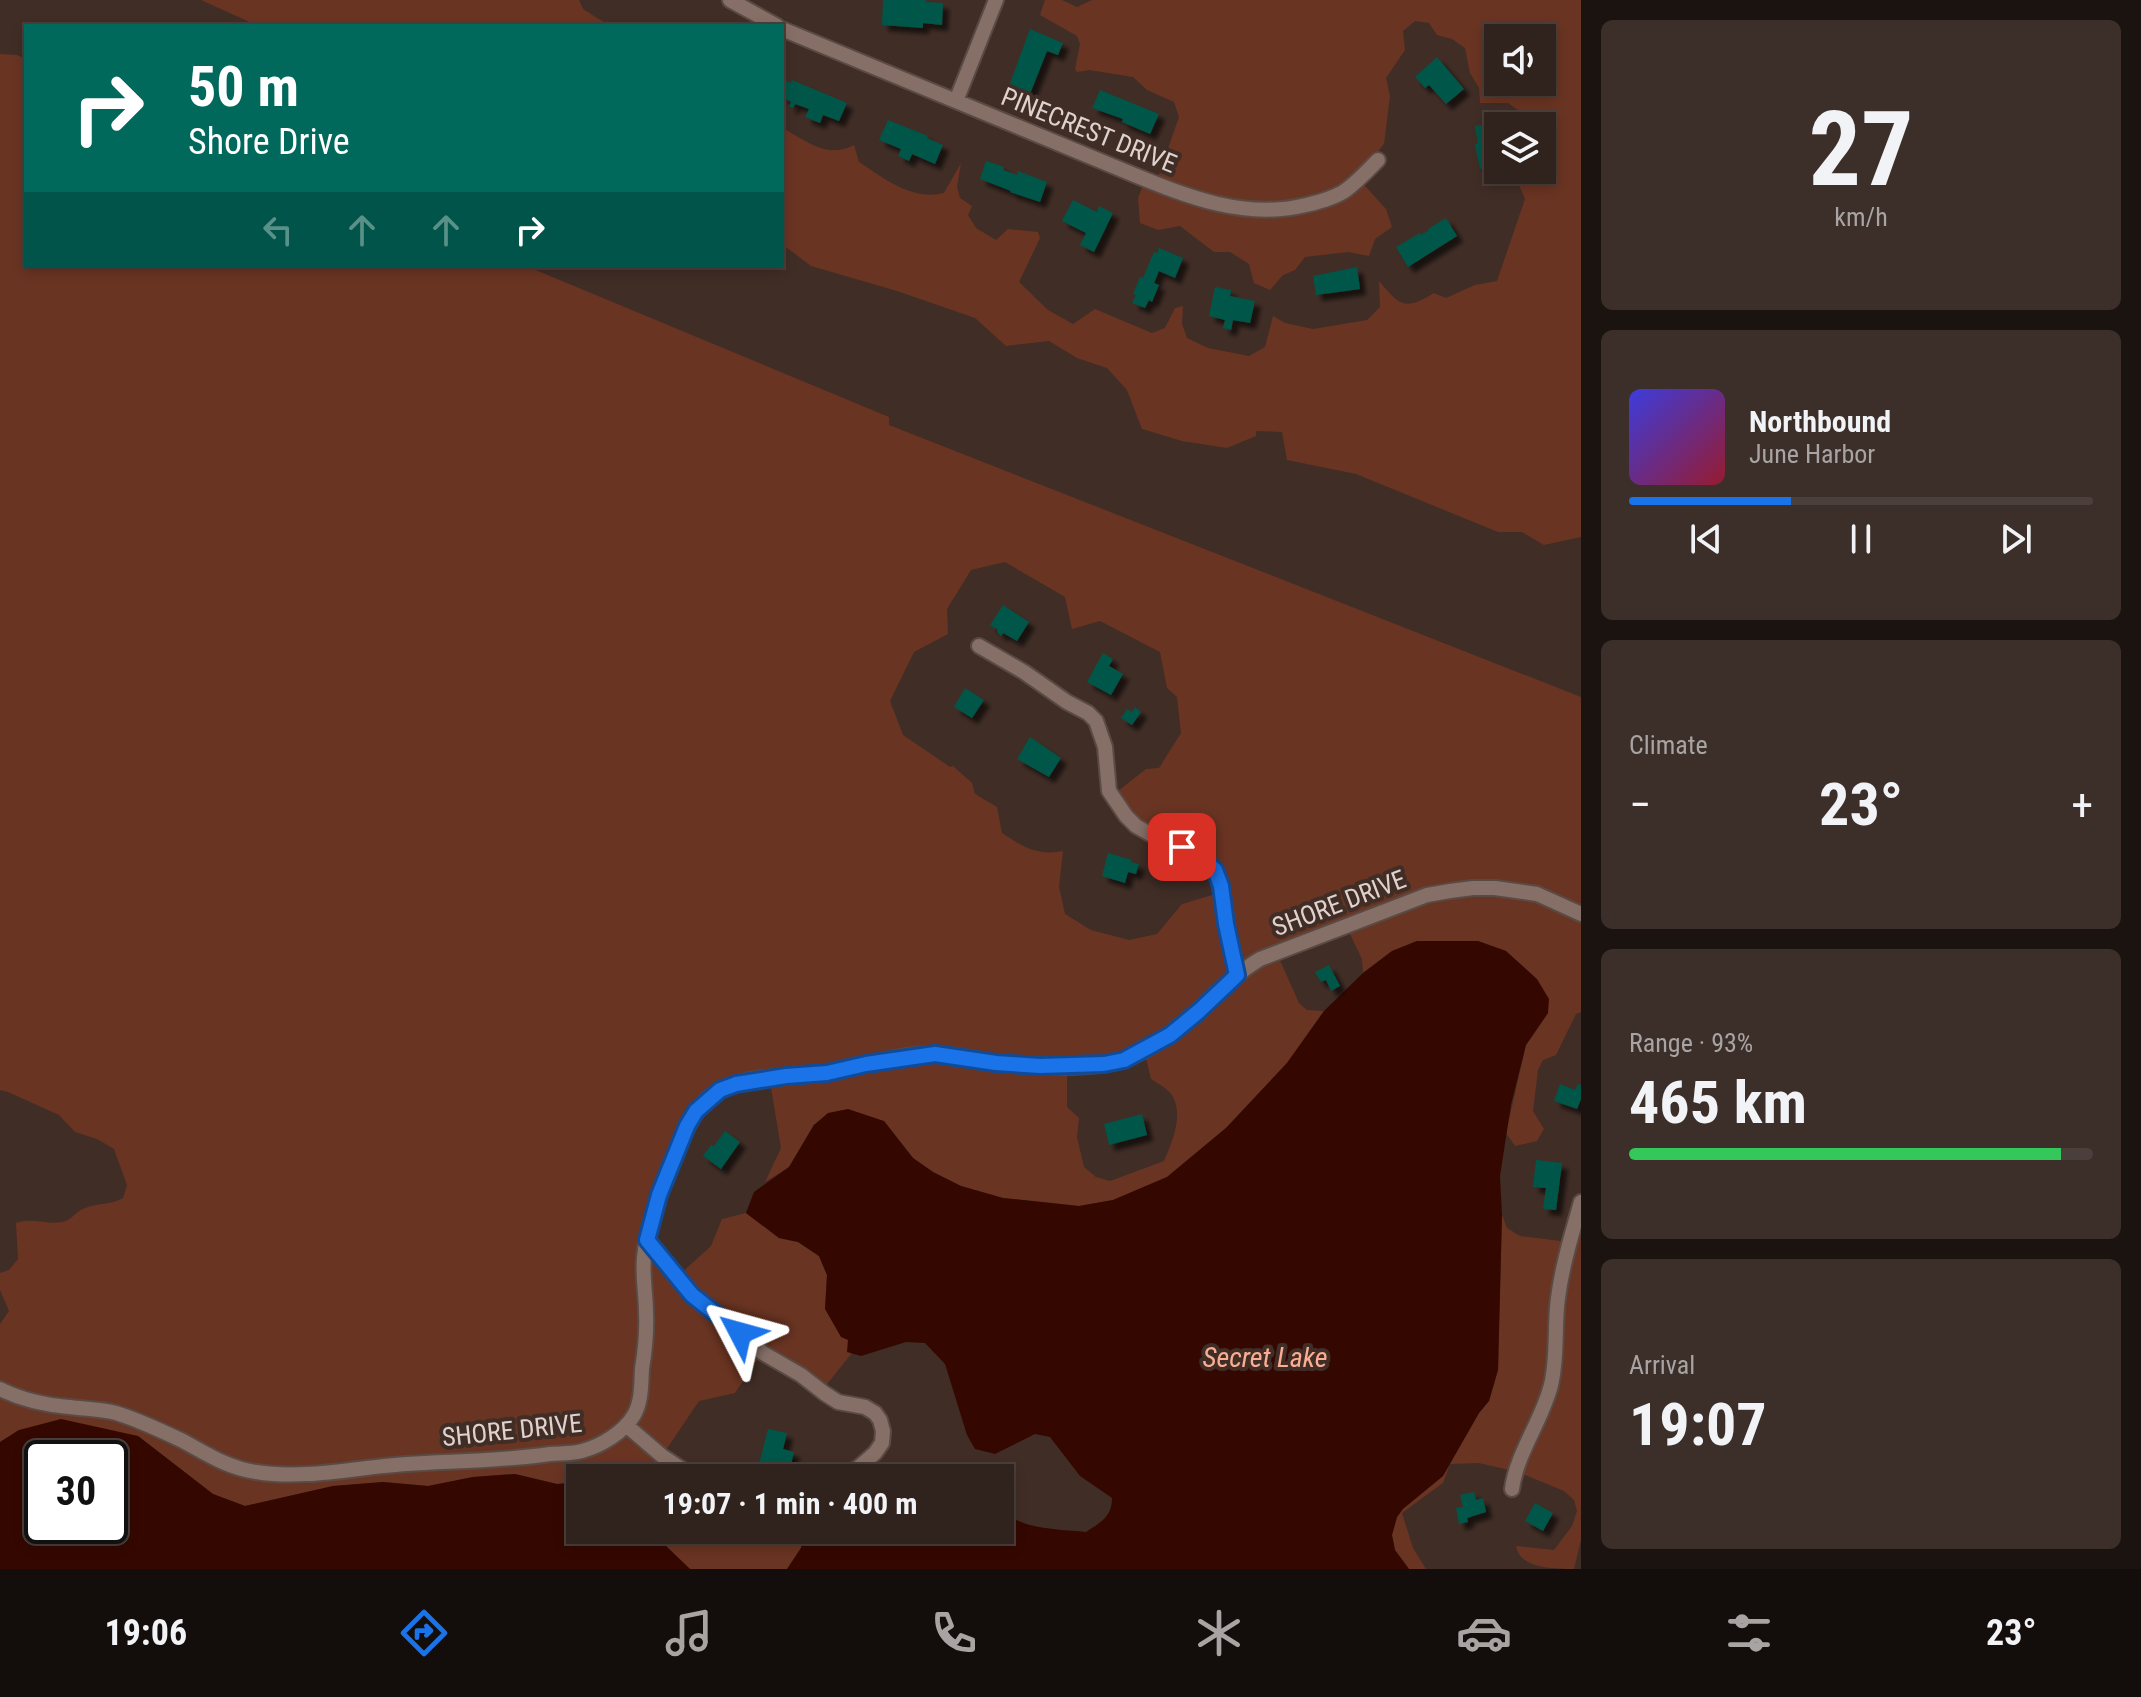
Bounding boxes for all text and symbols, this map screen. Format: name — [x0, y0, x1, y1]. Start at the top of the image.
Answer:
map controls — [1484, 24, 1556, 184]
button: sound — [1484, 24, 1556, 96]
text: 50 m — [188, 54, 299, 120]
icon: right — [56, 56, 160, 160]
street label: PINECREST DRIVE — [997, 81, 1181, 179]
text: 27 — [1808, 89, 1914, 210]
button: layers — [1484, 112, 1556, 184]
text: Shore Drive — [188, 121, 350, 163]
text: km/h — [1834, 202, 1888, 232]
icon: left — [256, 208, 300, 252]
icon: ahead — [340, 208, 384, 252]
icon: ahead — [424, 208, 468, 252]
icon: right — [508, 208, 552, 252]
text: Northbound — [1749, 404, 1891, 439]
text: June Harbor — [1749, 439, 1875, 469]
icon: previous — [1684, 517, 1728, 561]
icon: pause — [1839, 517, 1883, 561]
icon: next — [1994, 517, 2038, 561]
text: Climate — [1629, 730, 1708, 760]
text: 23° — [1819, 769, 1903, 840]
text: − — [1629, 779, 1651, 831]
text: + — [2071, 779, 2093, 831]
pin — [1148, 813, 1216, 881]
icon: arrive — [1160, 825, 1204, 869]
street label: SHORE DRIVE — [1268, 864, 1410, 942]
text: Range · 93% — [1629, 1028, 1753, 1058]
text: 465 km — [1629, 1067, 1807, 1138]
position arrow — [698, 1291, 782, 1375]
water label: Secret Lake — [1202, 1341, 1328, 1374]
text: Arrival — [1629, 1350, 1695, 1380]
text: 19:07 — [1629, 1389, 1767, 1460]
street label: SHORE DRIVE — [441, 1408, 583, 1452]
speed limit sign: 30 — [24, 1440, 128, 1544]
text: 19:07 · 1 min · 400 m — [663, 1486, 917, 1521]
icon: directions — [396, 1605, 452, 1661]
icon: music — [661, 1605, 717, 1661]
icon: phone — [926, 1605, 982, 1661]
icon: climate — [1191, 1605, 1247, 1661]
icon: car — [1456, 1605, 1512, 1661]
icon: filters — [1721, 1605, 1777, 1661]
text: 19:06 — [104, 1612, 187, 1654]
text: 23° — [1986, 1612, 2036, 1654]

